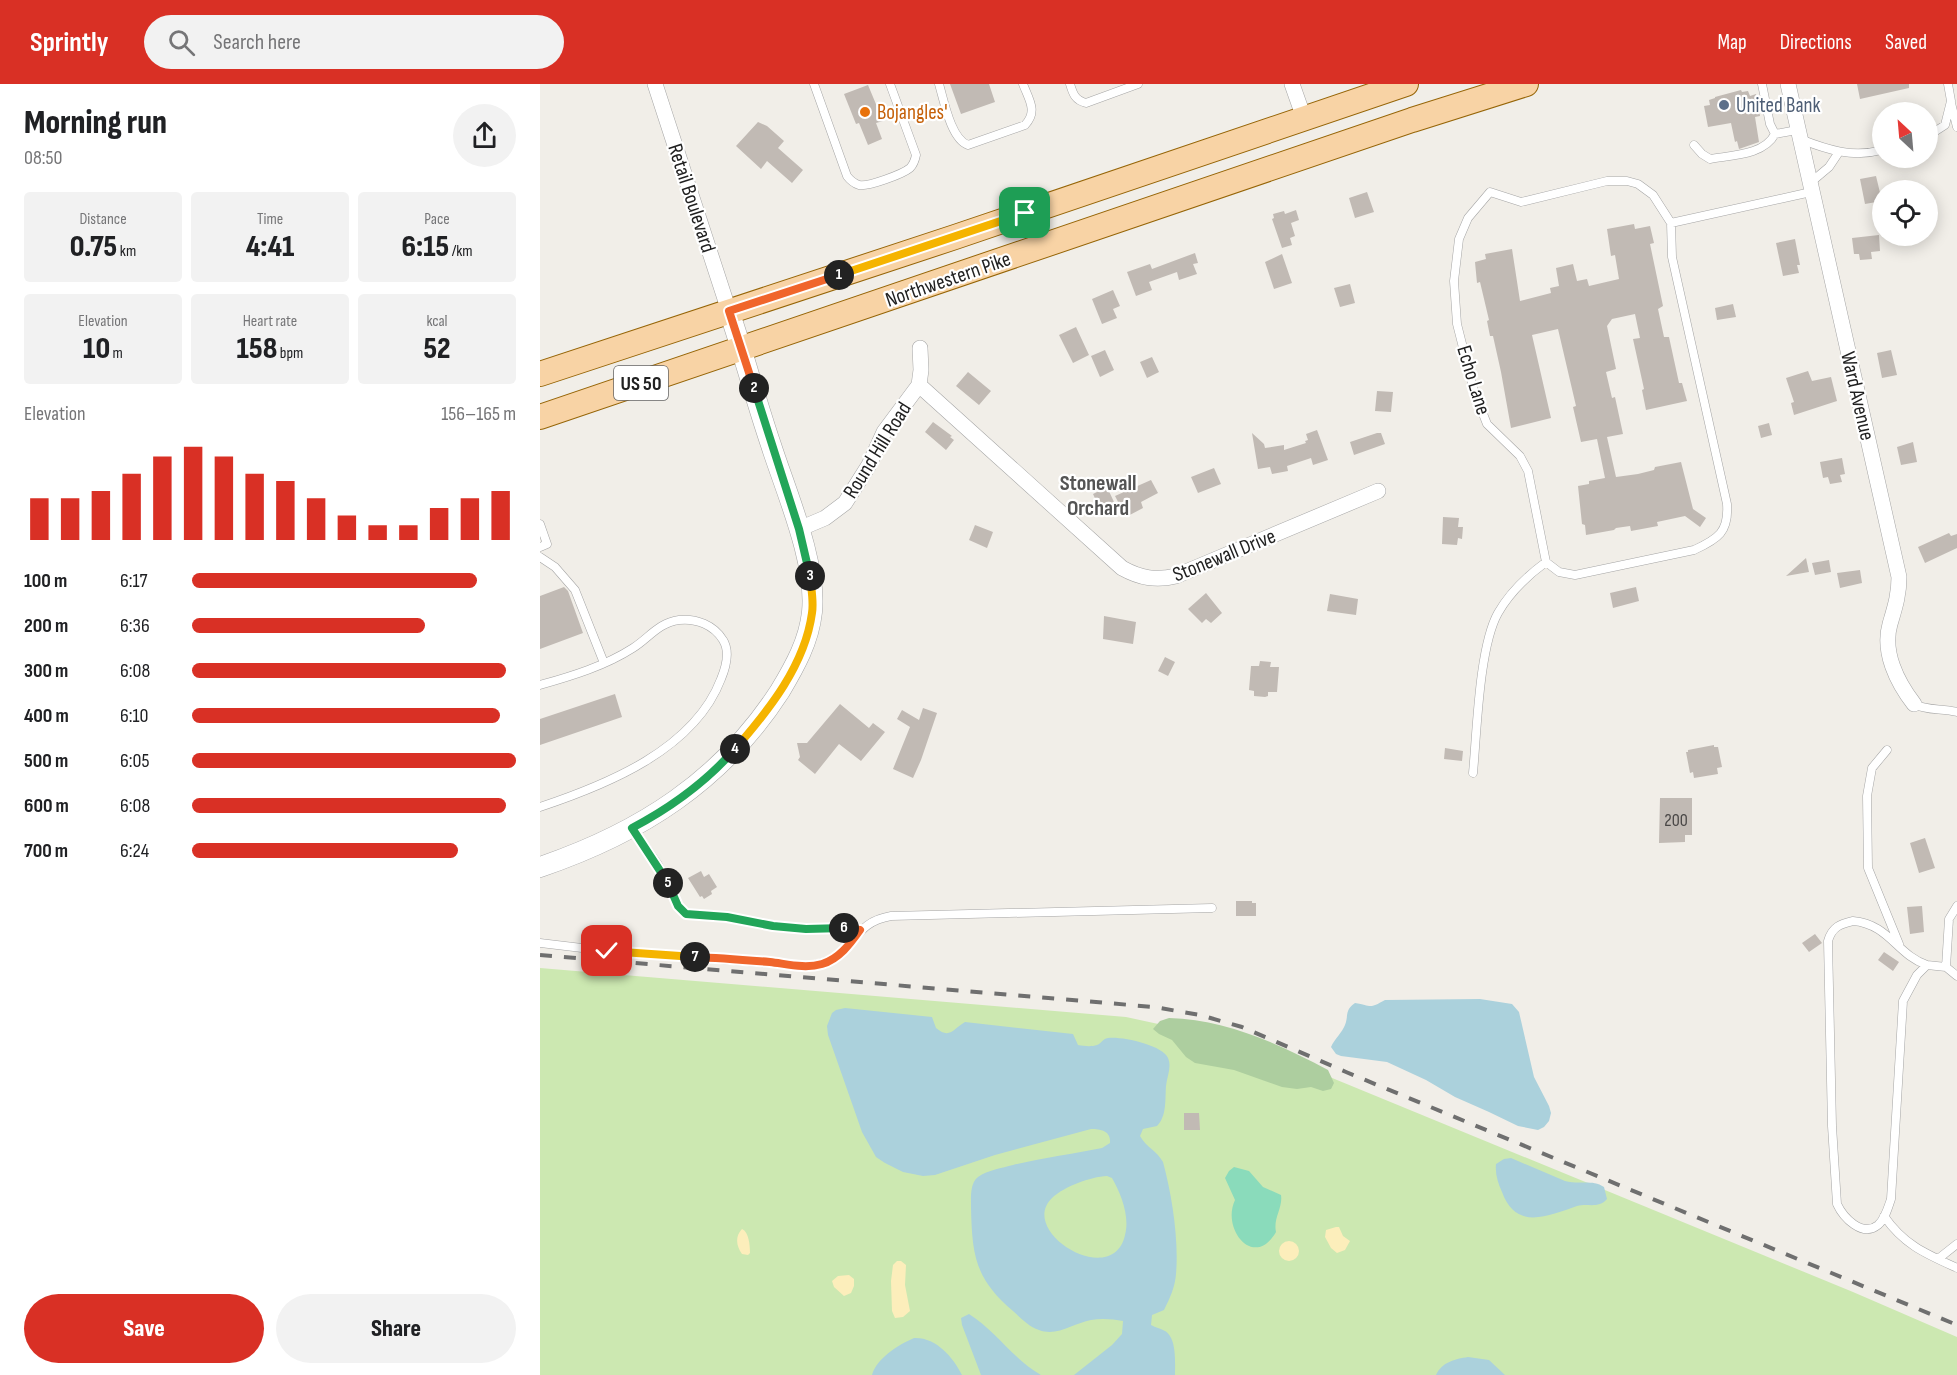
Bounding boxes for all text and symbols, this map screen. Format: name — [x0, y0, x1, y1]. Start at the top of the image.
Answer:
search box — [144, 15, 564, 69]
text: Sprintly — [30, 26, 108, 59]
icon: search — [165, 26, 198, 59]
text: Search here — [213, 29, 301, 56]
text: Map — [1717, 30, 1747, 55]
text: Directions — [1780, 30, 1852, 55]
text: Saved — [1885, 30, 1927, 55]
place label: United Bank — [1736, 93, 1821, 118]
marker: United Bank — [1717, 98, 1731, 112]
place label: Bojangles' — [877, 100, 947, 125]
north arrow — [1872, 102, 1938, 168]
map controls — [1872, 102, 1938, 246]
text: Morning run — [24, 103, 167, 143]
button: share — [453, 104, 516, 167]
marker: Bojangles' — [858, 105, 872, 119]
street label: Retail Boulevard — [662, 141, 721, 256]
text: 08:50 — [24, 146, 62, 170]
button: locate — [1872, 180, 1938, 246]
pin — [999, 187, 1050, 238]
icon: arrive — [1008, 196, 1041, 229]
text: Distance — [79, 210, 127, 229]
text: Time — [257, 210, 283, 229]
text: Pace — [424, 210, 450, 229]
text: 0.75 — [70, 229, 117, 265]
text: 4:41 — [246, 229, 294, 265]
text: 6:15 — [401, 229, 449, 265]
text: km — [117, 242, 136, 261]
text: /km — [449, 242, 473, 261]
street label: Northwestern Pike — [882, 246, 1014, 313]
pin: 1 — [824, 260, 854, 290]
text: 1 — [836, 265, 842, 284]
text: Elevation — [78, 312, 128, 331]
text: Heart rate — [243, 312, 297, 331]
text: kcal — [426, 312, 448, 331]
text: 10 — [83, 331, 110, 367]
text: 158 — [237, 331, 277, 367]
text: 52 — [423, 331, 451, 367]
street label: Echo Lane — [1451, 342, 1496, 418]
text: m — [110, 344, 123, 363]
text: bpm — [277, 344, 303, 363]
street label: Ward Avenue — [1835, 349, 1880, 443]
road number: US 50 — [614, 366, 668, 400]
pin: 2 — [739, 373, 769, 403]
text: 2 — [750, 378, 758, 397]
street label: Round Hill Road — [838, 398, 917, 503]
text: Elevation — [24, 402, 86, 426]
text: 156–165 m — [441, 402, 516, 426]
district label: Stonewall Orchard — [1060, 470, 1136, 522]
street label: Stonewall Drive — [1169, 524, 1279, 587]
pin: 3 — [795, 561, 825, 591]
text: 3 — [806, 566, 814, 585]
text: 100 m — [24, 569, 67, 593]
text: 6:17 — [120, 569, 148, 593]
text: 200 m — [24, 614, 68, 638]
text: 6:36 — [120, 614, 150, 638]
text: 300 m — [24, 659, 68, 683]
text: 6:08 — [120, 659, 150, 683]
text: 400 m — [24, 704, 69, 728]
text: 6:10 — [120, 704, 148, 728]
pin: 4 — [720, 734, 750, 764]
text: 4 — [731, 739, 739, 758]
text: 500 m — [24, 749, 68, 773]
text: 6:05 — [120, 749, 149, 773]
text: 600 m — [24, 794, 69, 818]
text: 6:08 — [120, 794, 150, 818]
house number: 200 — [1664, 810, 1688, 831]
text: 700 m — [24, 839, 68, 863]
text: 6:24 — [120, 839, 149, 863]
pin: 5 — [653, 868, 683, 898]
text: 5 — [664, 873, 672, 892]
pin: 6 — [829, 913, 859, 943]
text: 6 — [840, 918, 848, 937]
pin — [581, 925, 632, 976]
icon: check — [590, 934, 623, 967]
pin: 7 — [680, 942, 710, 972]
text: 7 — [692, 947, 698, 966]
button: Save — [24, 1294, 264, 1363]
button: Share — [276, 1294, 516, 1363]

